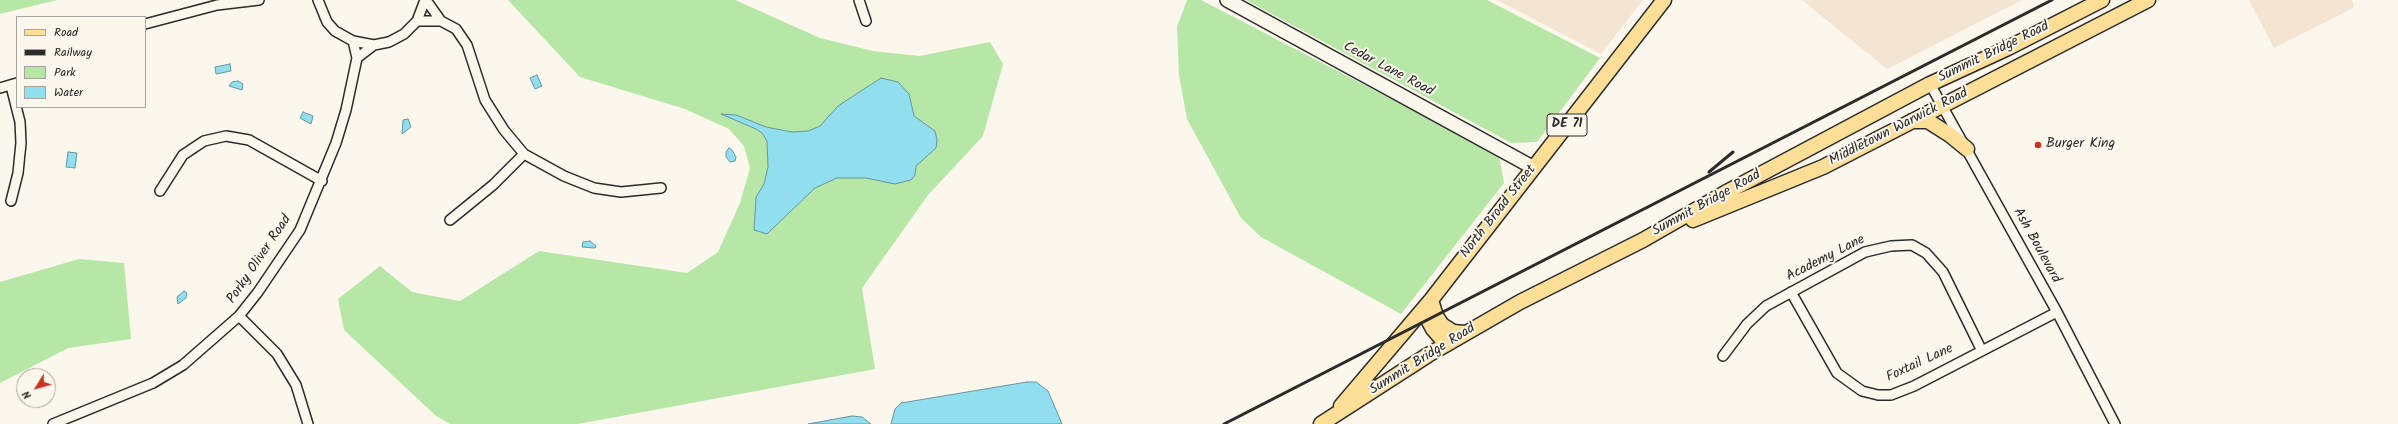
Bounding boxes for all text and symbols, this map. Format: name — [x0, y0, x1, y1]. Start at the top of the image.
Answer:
legend — [16, 16, 146, 108]
street label: Summit Bridge Road — [1936, 19, 2052, 87]
text: Road — [54, 23, 78, 42]
street label: Cedar Lane Road — [1340, 39, 1436, 101]
text: Railway — [54, 43, 92, 62]
text: Park — [54, 63, 76, 82]
text: Water — [54, 83, 83, 102]
street label: Middletown Warwick Road — [1827, 86, 1971, 170]
road number: DE 71 — [1547, 114, 1587, 136]
place label: Burger King — [2046, 137, 2115, 153]
marker: Burger King — [2033, 140, 2043, 150]
street label: North Broad Street — [1457, 162, 1541, 262]
street label: Summit Bridge Road — [1650, 167, 1764, 241]
street label: Ash Boulevard — [2008, 205, 2064, 287]
street label: Porky Oliver Road — [224, 213, 296, 307]
street label: Academy Lane — [1784, 232, 1868, 286]
street label: Summit Bridge Road — [1367, 321, 1479, 399]
street label: Foxtail Lane — [1884, 341, 1956, 387]
north arrow — [16, 368, 56, 408]
text: N — [18, 386, 36, 403]

